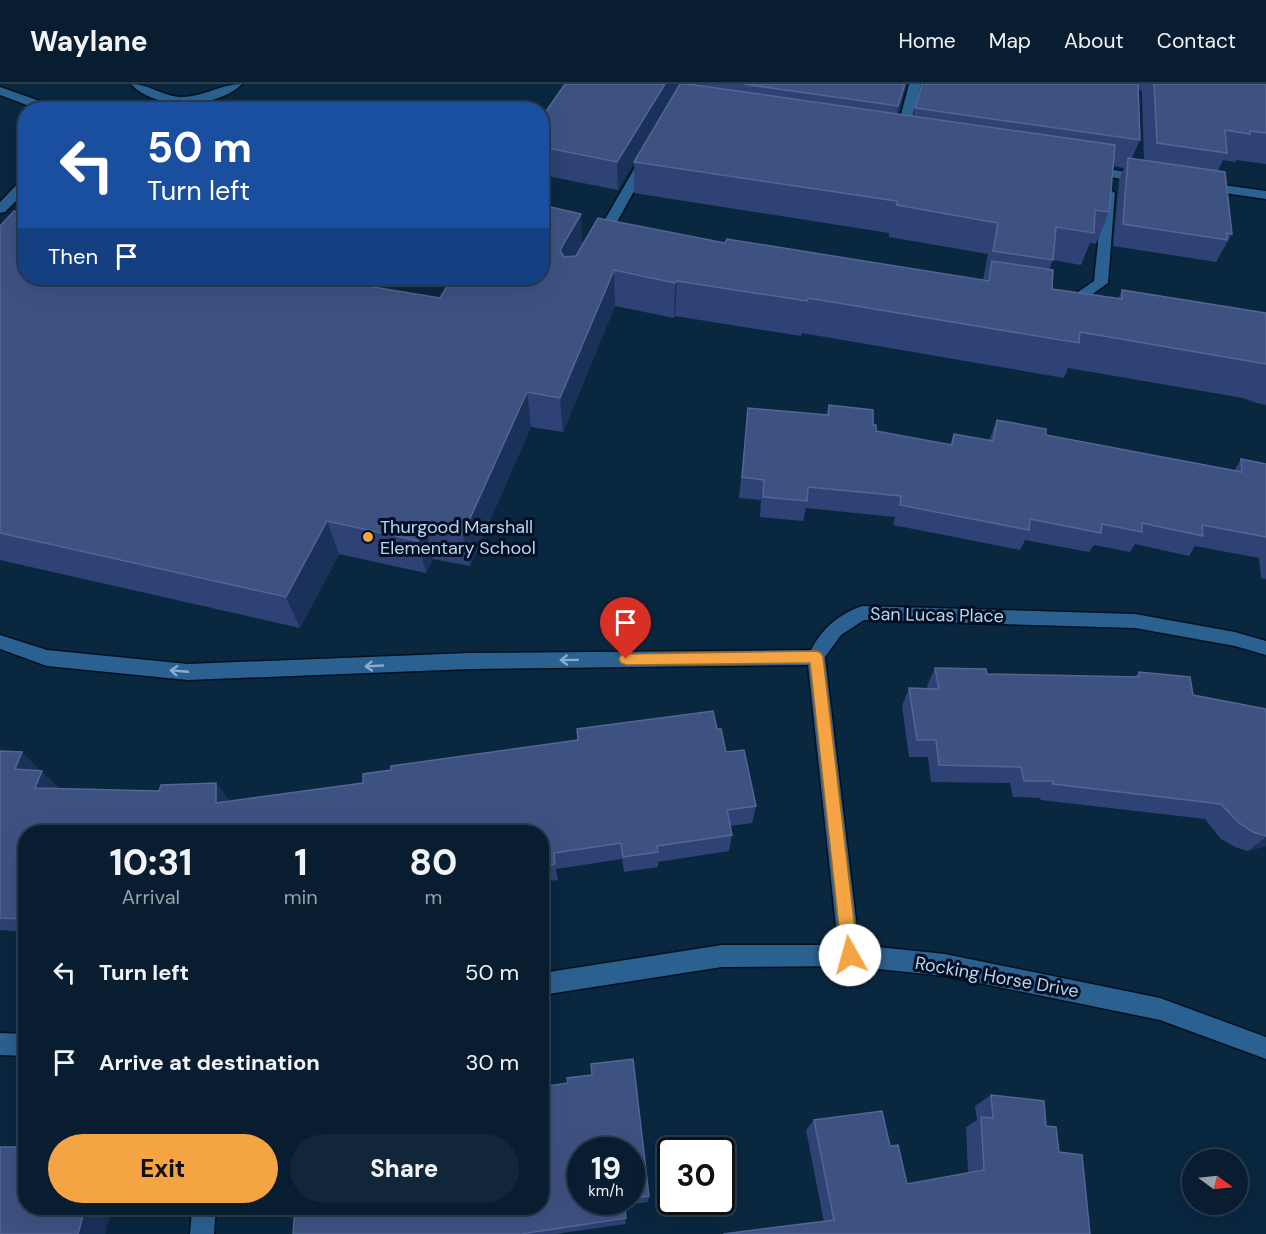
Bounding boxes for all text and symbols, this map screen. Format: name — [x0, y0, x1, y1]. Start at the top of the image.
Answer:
text: Waylane — [30, 23, 148, 60]
text: Home — [898, 27, 956, 55]
text: Map — [989, 27, 1031, 55]
text: About — [1064, 27, 1124, 55]
text: Contact — [1157, 27, 1236, 55]
text: 50 m — [147, 120, 252, 175]
icon: left — [48, 126, 126, 204]
text: Turn left — [147, 173, 250, 208]
icon: arrive — [110, 240, 143, 273]
text: Then — [48, 242, 98, 271]
place label: Thurgood Marshall Elementary School — [380, 515, 536, 560]
marker: Thurgood Marshall Elementary School — [361, 530, 375, 544]
pin — [600, 597, 651, 659]
street label: San Lucas Place — [870, 602, 1004, 628]
icon: arrive — [609, 606, 642, 639]
one-way arrow — [559, 654, 579, 666]
one-way arrow — [365, 660, 385, 671]
one-way arrow — [170, 665, 190, 676]
text: 10:31 — [109, 839, 192, 886]
text: 1 — [294, 839, 307, 886]
text: 80 — [409, 839, 458, 886]
text: Arrival — [122, 884, 180, 910]
text: min — [284, 884, 318, 910]
text: m — [424, 884, 442, 910]
position arrow — [818, 923, 882, 987]
street label: Rocking Horse Drive — [913, 951, 1081, 1003]
icon: left — [48, 956, 81, 989]
text: Turn left — [99, 958, 189, 987]
text: 50 m — [465, 958, 519, 987]
icon: arrive — [48, 1046, 81, 1079]
text: Arrive at destination — [99, 1048, 320, 1077]
text: 30 m — [465, 1048, 519, 1077]
button: Exit — [48, 1134, 278, 1203]
button: Share — [290, 1134, 519, 1203]
speed limit sign: 30 — [657, 1137, 735, 1215]
text: 19 — [591, 1149, 621, 1188]
north arrow — [1182, 1149, 1248, 1215]
map controls — [1182, 1149, 1248, 1215]
text: km/h — [588, 1181, 624, 1201]

